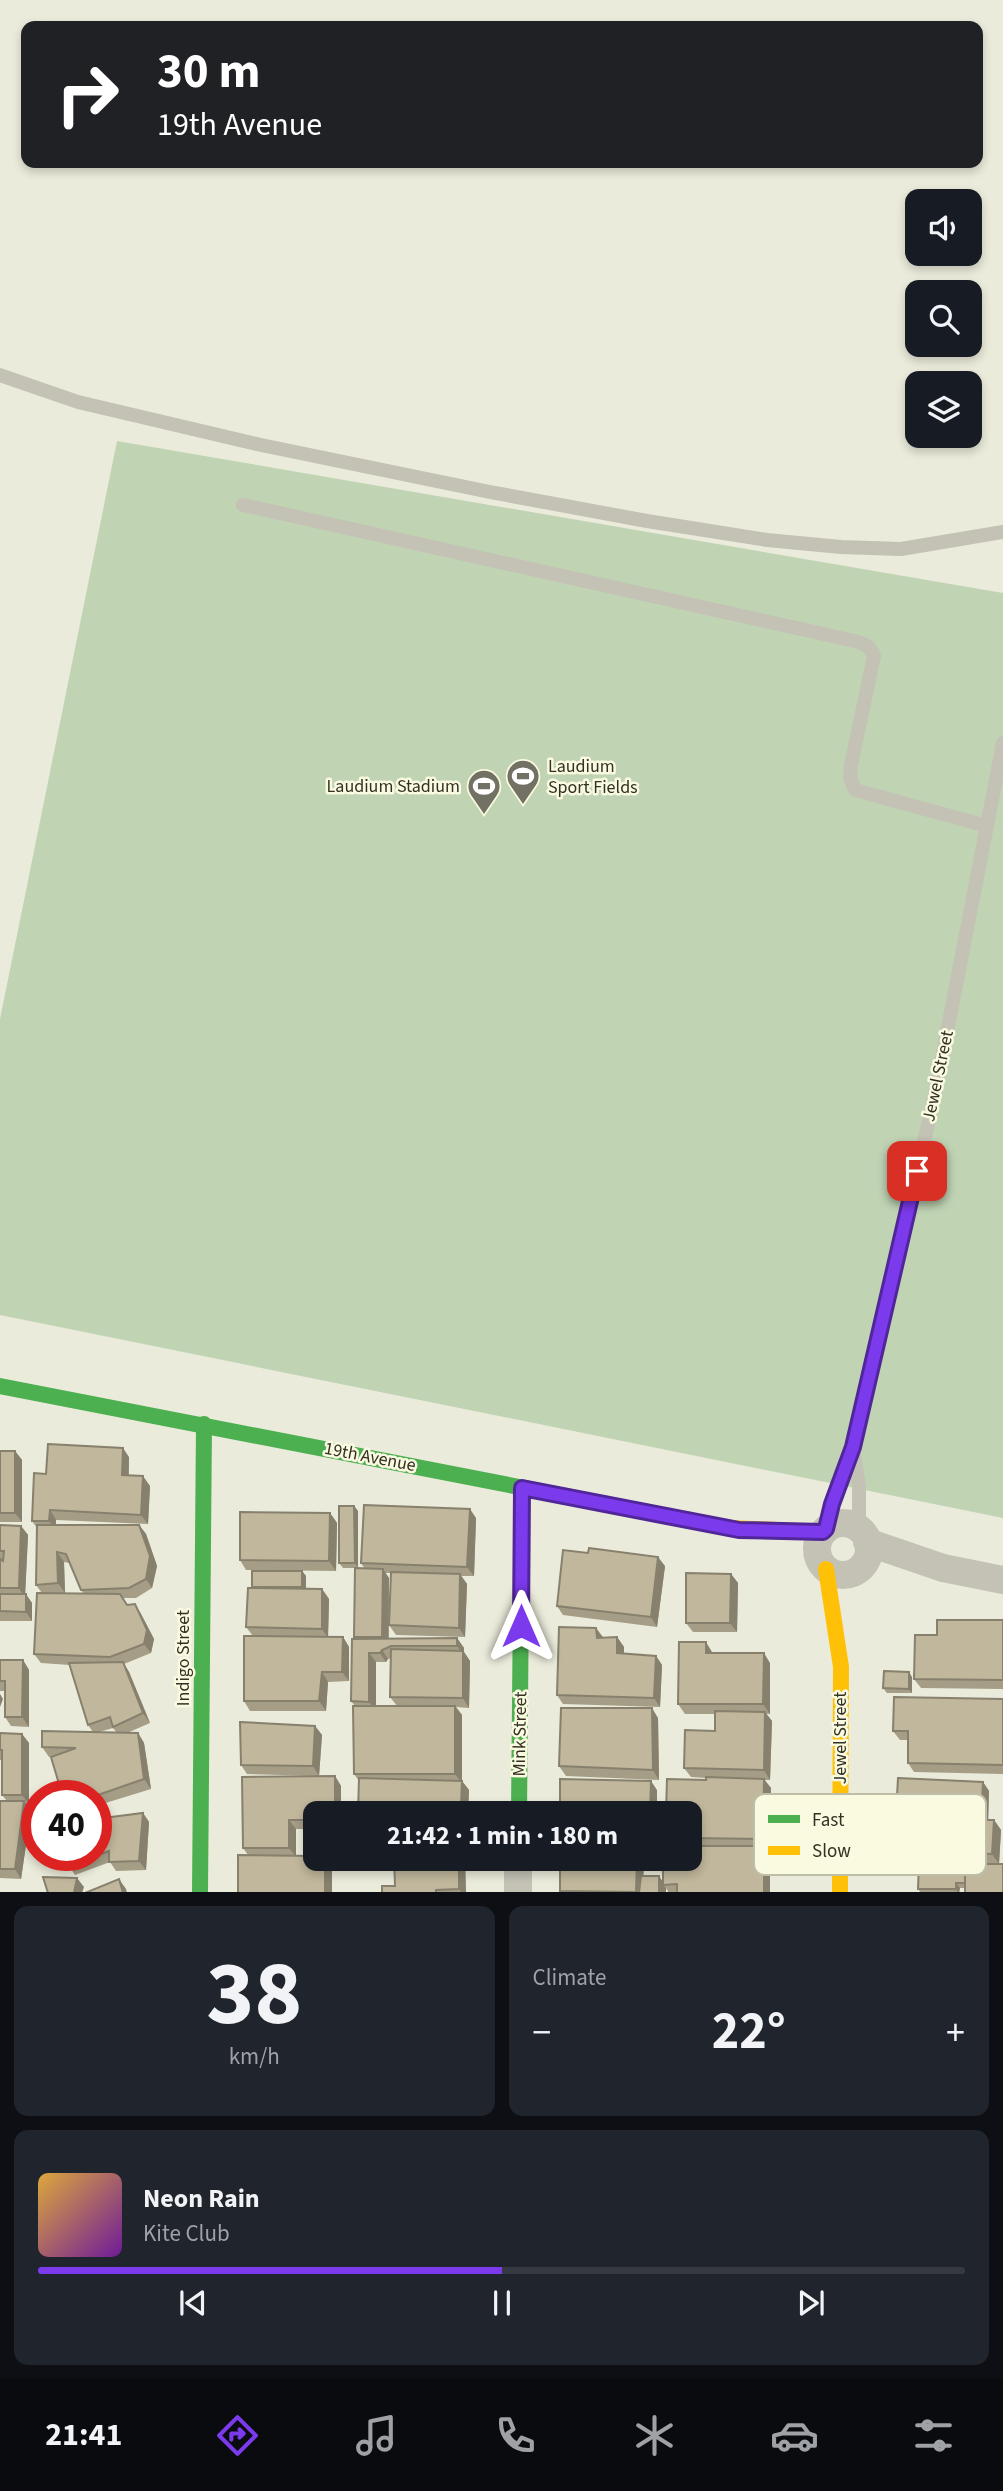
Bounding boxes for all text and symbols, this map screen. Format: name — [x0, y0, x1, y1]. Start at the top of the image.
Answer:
text: 30 m — [157, 37, 261, 107]
icon: right — [42, 49, 133, 140]
text: 19th Avenue — [157, 102, 322, 148]
map controls — [905, 189, 982, 448]
button: sound — [905, 189, 982, 266]
button: search — [905, 280, 982, 357]
button: layers — [905, 371, 982, 448]
place label: Laudium Sport Fields — [548, 754, 638, 800]
sports icon: Laudium Sport Fields — [504, 757, 542, 806]
sports icon: Laudium Stadium — [465, 767, 503, 816]
place label: Laudium Stadium — [327, 774, 460, 799]
street label: Jewel Street — [916, 1028, 960, 1124]
pin — [887, 1141, 947, 1201]
icon: arrive — [898, 1152, 936, 1190]
street label: 19th Avenue — [322, 1436, 418, 1478]
position arrow — [484, 1589, 558, 1663]
street label: Indigo Street — [171, 1610, 196, 1706]
street label: Mink Street — [507, 1691, 533, 1777]
street label: Jewel Street — [828, 1692, 853, 1784]
speed limit sign: 40 — [21, 1780, 112, 1871]
legend — [754, 1794, 986, 1875]
text: Fast — [812, 1807, 845, 1834]
text: 21:42 · 1 min · 180 m — [387, 1817, 618, 1854]
text: Slow — [812, 1838, 851, 1865]
text: 38 — [206, 1930, 302, 2059]
text: Climate — [533, 1961, 606, 1994]
text: 22° — [712, 1995, 786, 2069]
text: − — [533, 2006, 551, 2060]
text: + — [946, 2006, 965, 2060]
text: km/h — [229, 2040, 280, 2073]
text: Neon Rain — [143, 2180, 260, 2217]
text: Kite Club — [143, 2217, 230, 2250]
icon: previous — [174, 2284, 212, 2322]
icon: pause — [483, 2284, 521, 2322]
icon: next — [792, 2284, 830, 2322]
icon: directions — [213, 2411, 262, 2460]
icon: music — [352, 2411, 401, 2460]
icon: phone — [491, 2411, 540, 2460]
icon: climate — [630, 2411, 679, 2460]
icon: car — [770, 2411, 819, 2460]
icon: filters — [909, 2411, 958, 2460]
text: 21:41 — [45, 2412, 122, 2458]

